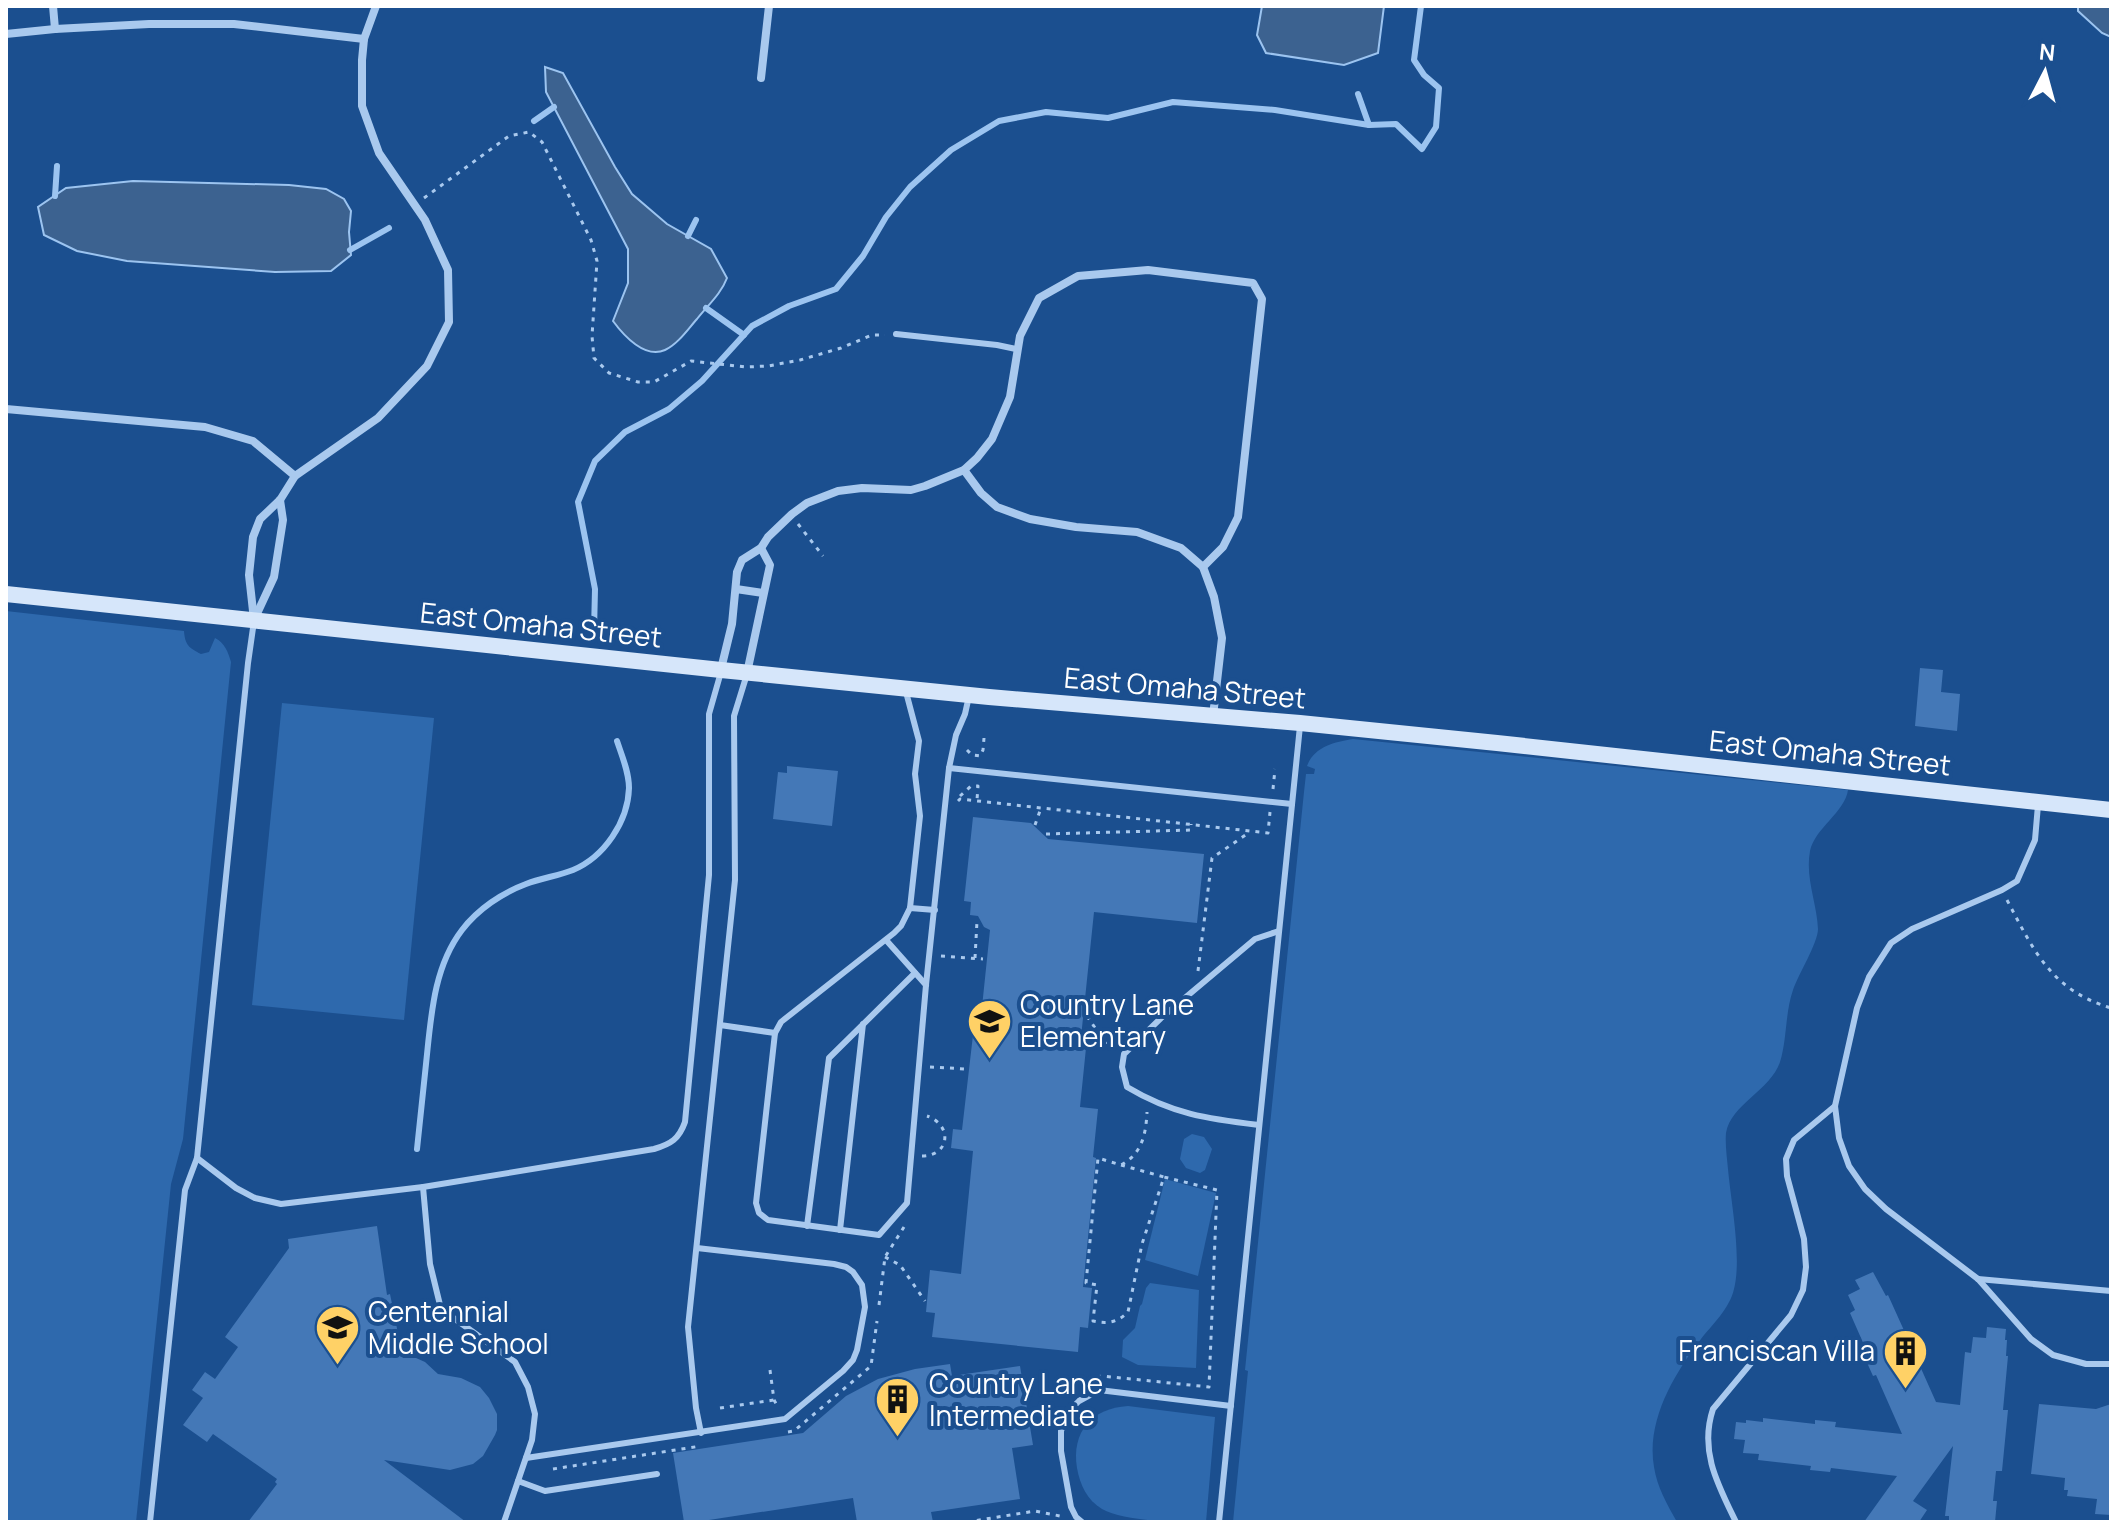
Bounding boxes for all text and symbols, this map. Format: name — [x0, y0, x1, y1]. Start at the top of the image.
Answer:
north arrow — [2005, 32, 2085, 112]
text: N — [2038, 36, 2057, 68]
street label: East Omaha Street — [418, 592, 664, 656]
street label: East Omaha Street — [1063, 658, 1308, 717]
street label: East Omaha Street — [1707, 720, 1953, 784]
place label: Country Lane Elementary — [1020, 985, 1194, 1055]
school or university icon: Country Lane Elementary — [965, 997, 1013, 1060]
place label: Centennial Middle School — [368, 1292, 549, 1362]
school or university icon: Centennial Middle School — [313, 1304, 361, 1367]
building icon: Franciscan Villa — [1882, 1327, 1930, 1390]
place label: Franciscan Villa — [1678, 1331, 1875, 1369]
place label: Country Lane Intermediate — [929, 1364, 1103, 1434]
building icon: Country Lane Intermediate — [874, 1376, 922, 1439]

